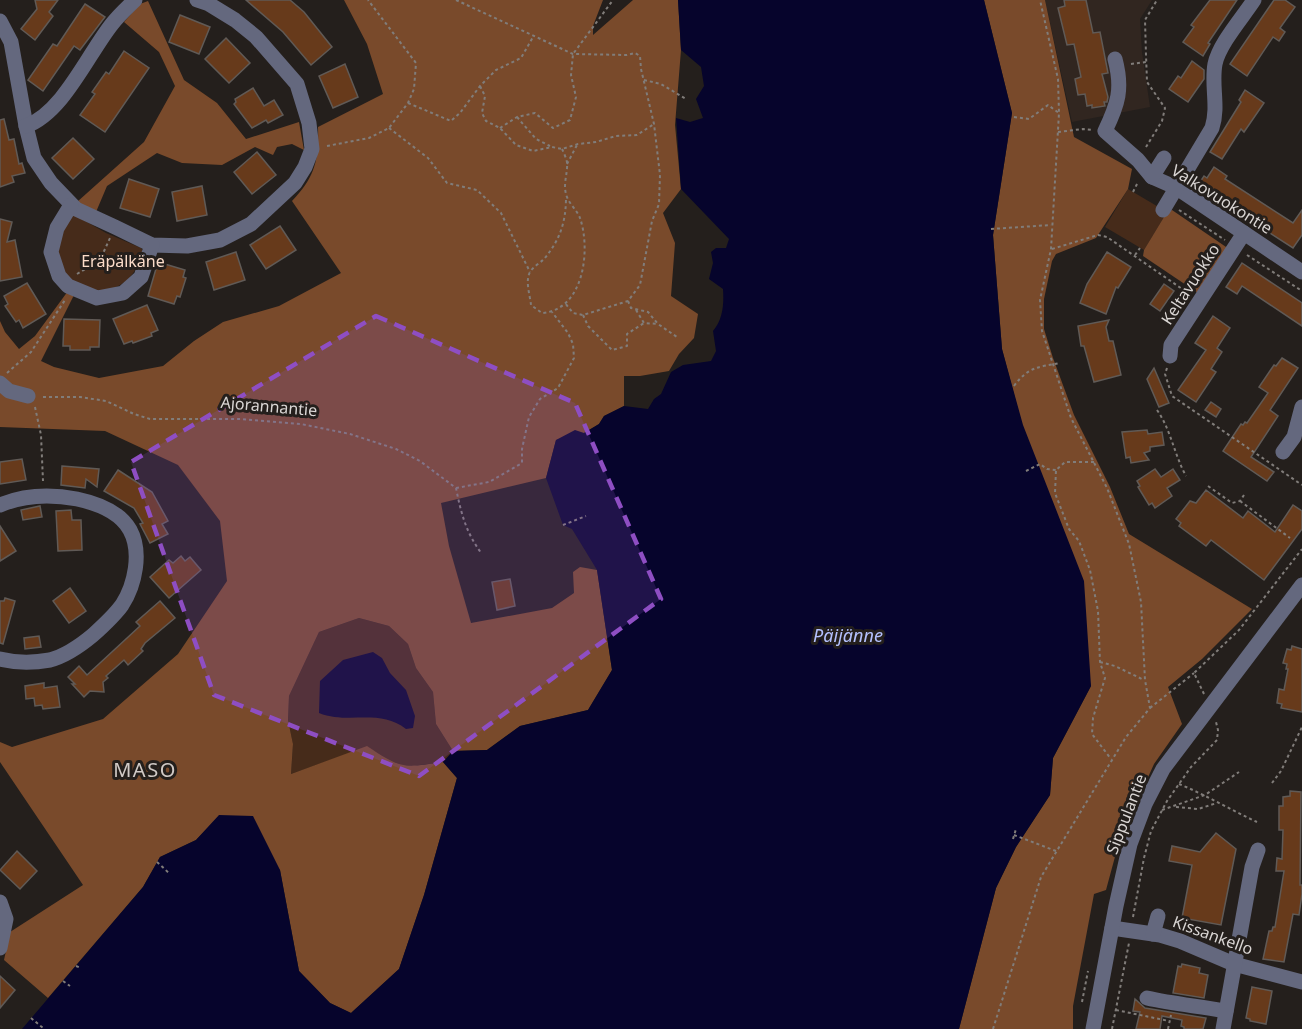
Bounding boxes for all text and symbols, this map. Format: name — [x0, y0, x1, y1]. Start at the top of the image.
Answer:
street label: Valkovuokontie — [1167, 159, 1277, 239]
street label: Keltavuokko — [1156, 239, 1224, 329]
park label: Eräpälkäne — [81, 250, 165, 272]
street label: Ajorannantie — [220, 391, 318, 421]
water label: Päijänne — [813, 623, 883, 647]
district label: MASO — [113, 756, 177, 783]
street label: Sippulantie — [1101, 771, 1151, 857]
street label: Kissankello — [1170, 910, 1256, 960]

